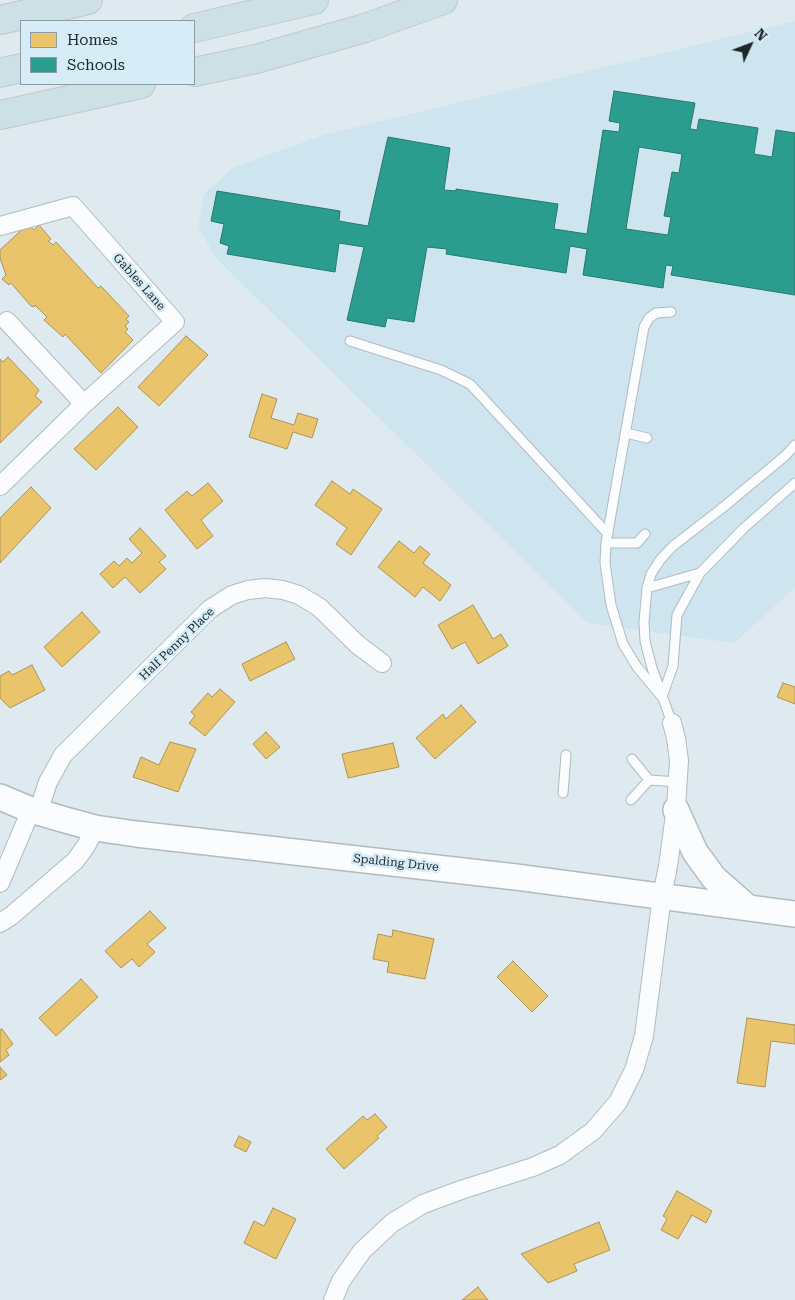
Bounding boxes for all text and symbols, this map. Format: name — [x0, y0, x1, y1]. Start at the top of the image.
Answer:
legend — [20, 20, 195, 85]
north arrow — [725, 20, 775, 70]
text: N — [751, 25, 770, 44]
text: Homes — [67, 31, 118, 49]
text: Schools — [67, 56, 125, 74]
street label: Gables Lane — [110, 251, 168, 313]
street label: Half Penny Place — [137, 605, 217, 683]
street label: Spalding Drive — [353, 851, 439, 875]

